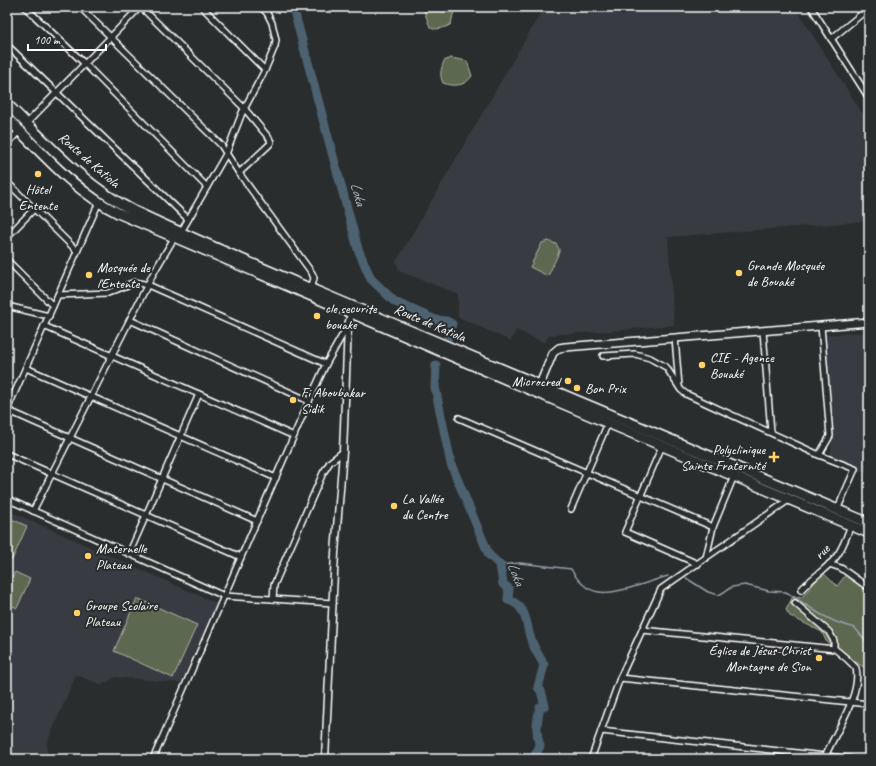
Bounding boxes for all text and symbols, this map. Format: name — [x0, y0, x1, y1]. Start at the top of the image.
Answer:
scale bar — [28, 26, 106, 52]
text: 100 m — [34, 32, 61, 48]
street label: Route de Katiola — [55, 129, 124, 192]
marker: Hôtel Entente — [33, 169, 43, 179]
water label: Loka — [346, 180, 371, 210]
place label: Hôtel Entente — [19, 181, 59, 214]
place label: Grande Mosquée de Bouaké — [747, 257, 825, 290]
place label: Mosquée de l'Entente — [97, 259, 151, 292]
marker: Grande Mosquée de Bouaké — [734, 268, 744, 278]
marker: Mosquée de l'Entente — [84, 270, 94, 280]
place label: cle securite bouake — [325, 300, 378, 333]
street label: Route de Katiola — [392, 300, 470, 346]
marker: cle securite bouake — [312, 311, 322, 321]
place label: CIE - Agence Bouaké — [710, 349, 775, 382]
marker: CIE - Agence Bouaké — [697, 360, 707, 370]
place label: Microcred — [512, 373, 562, 390]
marker: Microcred — [563, 376, 573, 386]
place label: Bon Prix — [585, 380, 627, 397]
marker: Bon Prix — [572, 383, 582, 393]
place label: Fi Aboubakar Sidik — [301, 384, 367, 417]
marker: Fi Aboubakar Sidik — [288, 395, 298, 405]
place label: Polyclinique Sainte Fraternité — [681, 441, 767, 474]
marker: Polyclinique Sainte Fraternité — [768, 451, 780, 463]
place label: La Vallée du Centre — [402, 490, 449, 523]
marker: La Vallée du Centre — [389, 501, 399, 511]
place label: Maternelle Plateau — [96, 540, 148, 573]
street label: rue — [811, 540, 834, 563]
marker: Maternelle Plateau — [83, 551, 93, 561]
water label: Loka — [503, 560, 530, 590]
place label: Groupe Scolaire Plateau — [85, 597, 159, 630]
marker: Groupe Scolaire Plateau — [72, 608, 82, 618]
place label: Église de Jésus-Christ Montagne de Sion — [709, 642, 812, 675]
marker: Église de Jésus-Christ Montagne de Sion — [814, 653, 824, 663]

